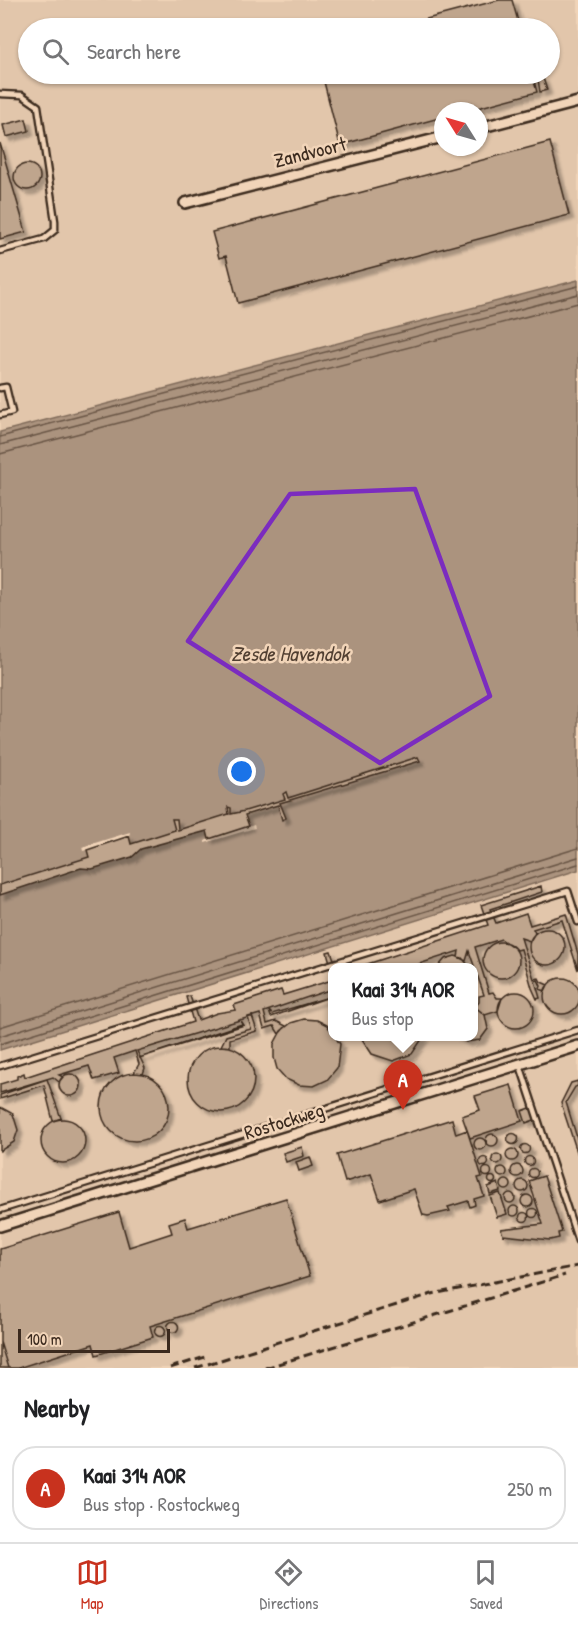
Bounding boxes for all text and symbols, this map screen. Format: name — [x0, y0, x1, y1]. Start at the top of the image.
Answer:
search box — [18, 18, 560, 84]
icon: search — [39, 35, 72, 68]
text: Search here — [87, 36, 181, 66]
north arrow — [434, 102, 488, 156]
street label: Zandvoort — [271, 129, 350, 174]
water label: Zesde Havendok — [231, 639, 351, 668]
your location — [227, 757, 256, 786]
popup — [328, 963, 478, 1041]
text: Kaai 314 AOR — [352, 974, 454, 1004]
text: Bus stop — [352, 1004, 413, 1031]
pin: A — [384, 1060, 422, 1110]
street label: Rostockweg — [241, 1096, 327, 1145]
scale bar — [18, 1326, 170, 1354]
text: 100 m — [27, 1328, 62, 1350]
text: Nearby — [24, 1390, 90, 1425]
text: Kaai 314 AOR — [83, 1460, 186, 1490]
text: A — [41, 1475, 50, 1502]
text: 250 m — [507, 1475, 552, 1502]
text: Bus stop · Rostockweg — [83, 1490, 240, 1517]
tab: Map — [76, 1556, 109, 1614]
tab: Directions — [260, 1556, 318, 1614]
tab: Saved — [469, 1556, 502, 1614]

